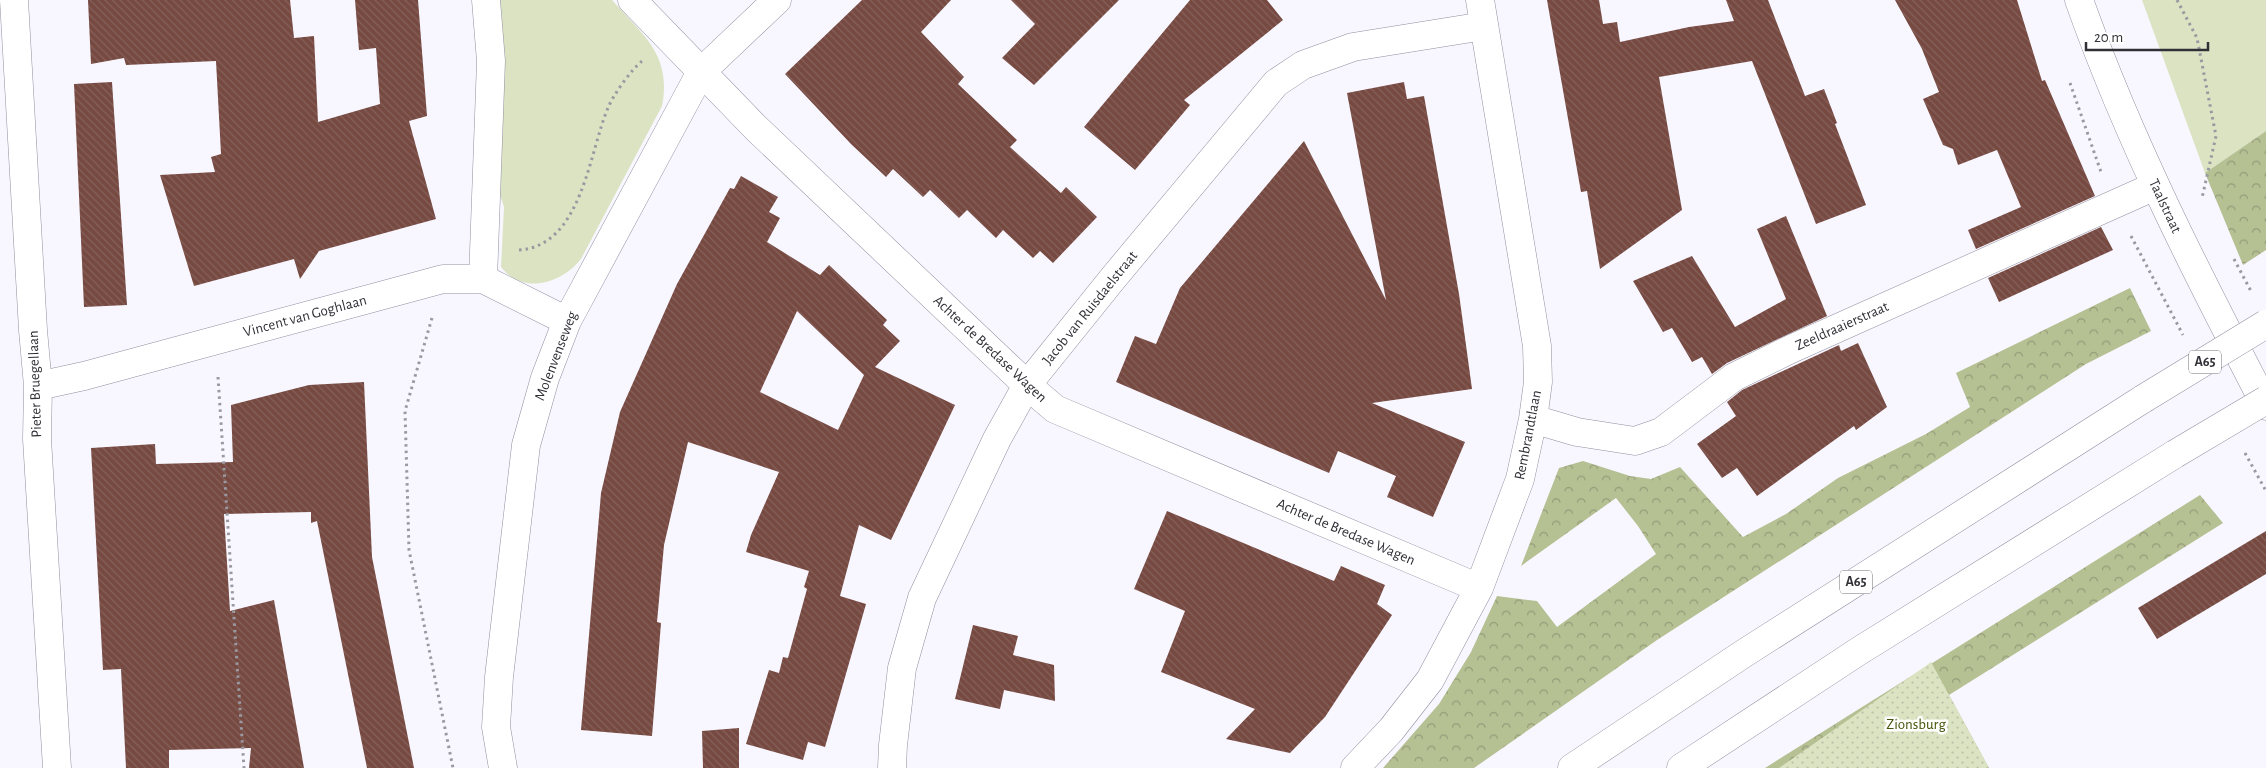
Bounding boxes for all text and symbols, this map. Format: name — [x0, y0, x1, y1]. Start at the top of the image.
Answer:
scale bar — [2086, 20, 2208, 52]
text: 20 m — [2094, 30, 2123, 45]
street label: Taalstraat — [2146, 177, 2184, 235]
street label: Jacob van Ruisdaelstraat — [1040, 248, 1140, 368]
street label: Vincent van Goghlaan — [242, 292, 368, 340]
street label: Achter de Bredase Wagen — [931, 293, 1049, 405]
street label: Zeeldraaierstraat — [1793, 299, 1891, 353]
street label: Molenvenseweg — [532, 309, 580, 403]
street label: Pieter Bruegellaan — [26, 330, 44, 438]
road number: A65 — [2189, 351, 2221, 374]
street label: Rembrandtlaan — [1512, 389, 1544, 481]
street label: Achter de Bredase Wagen — [1275, 496, 1417, 568]
road number: A65 — [1840, 570, 1872, 594]
park label: Zionsburg — [1886, 717, 1946, 732]

